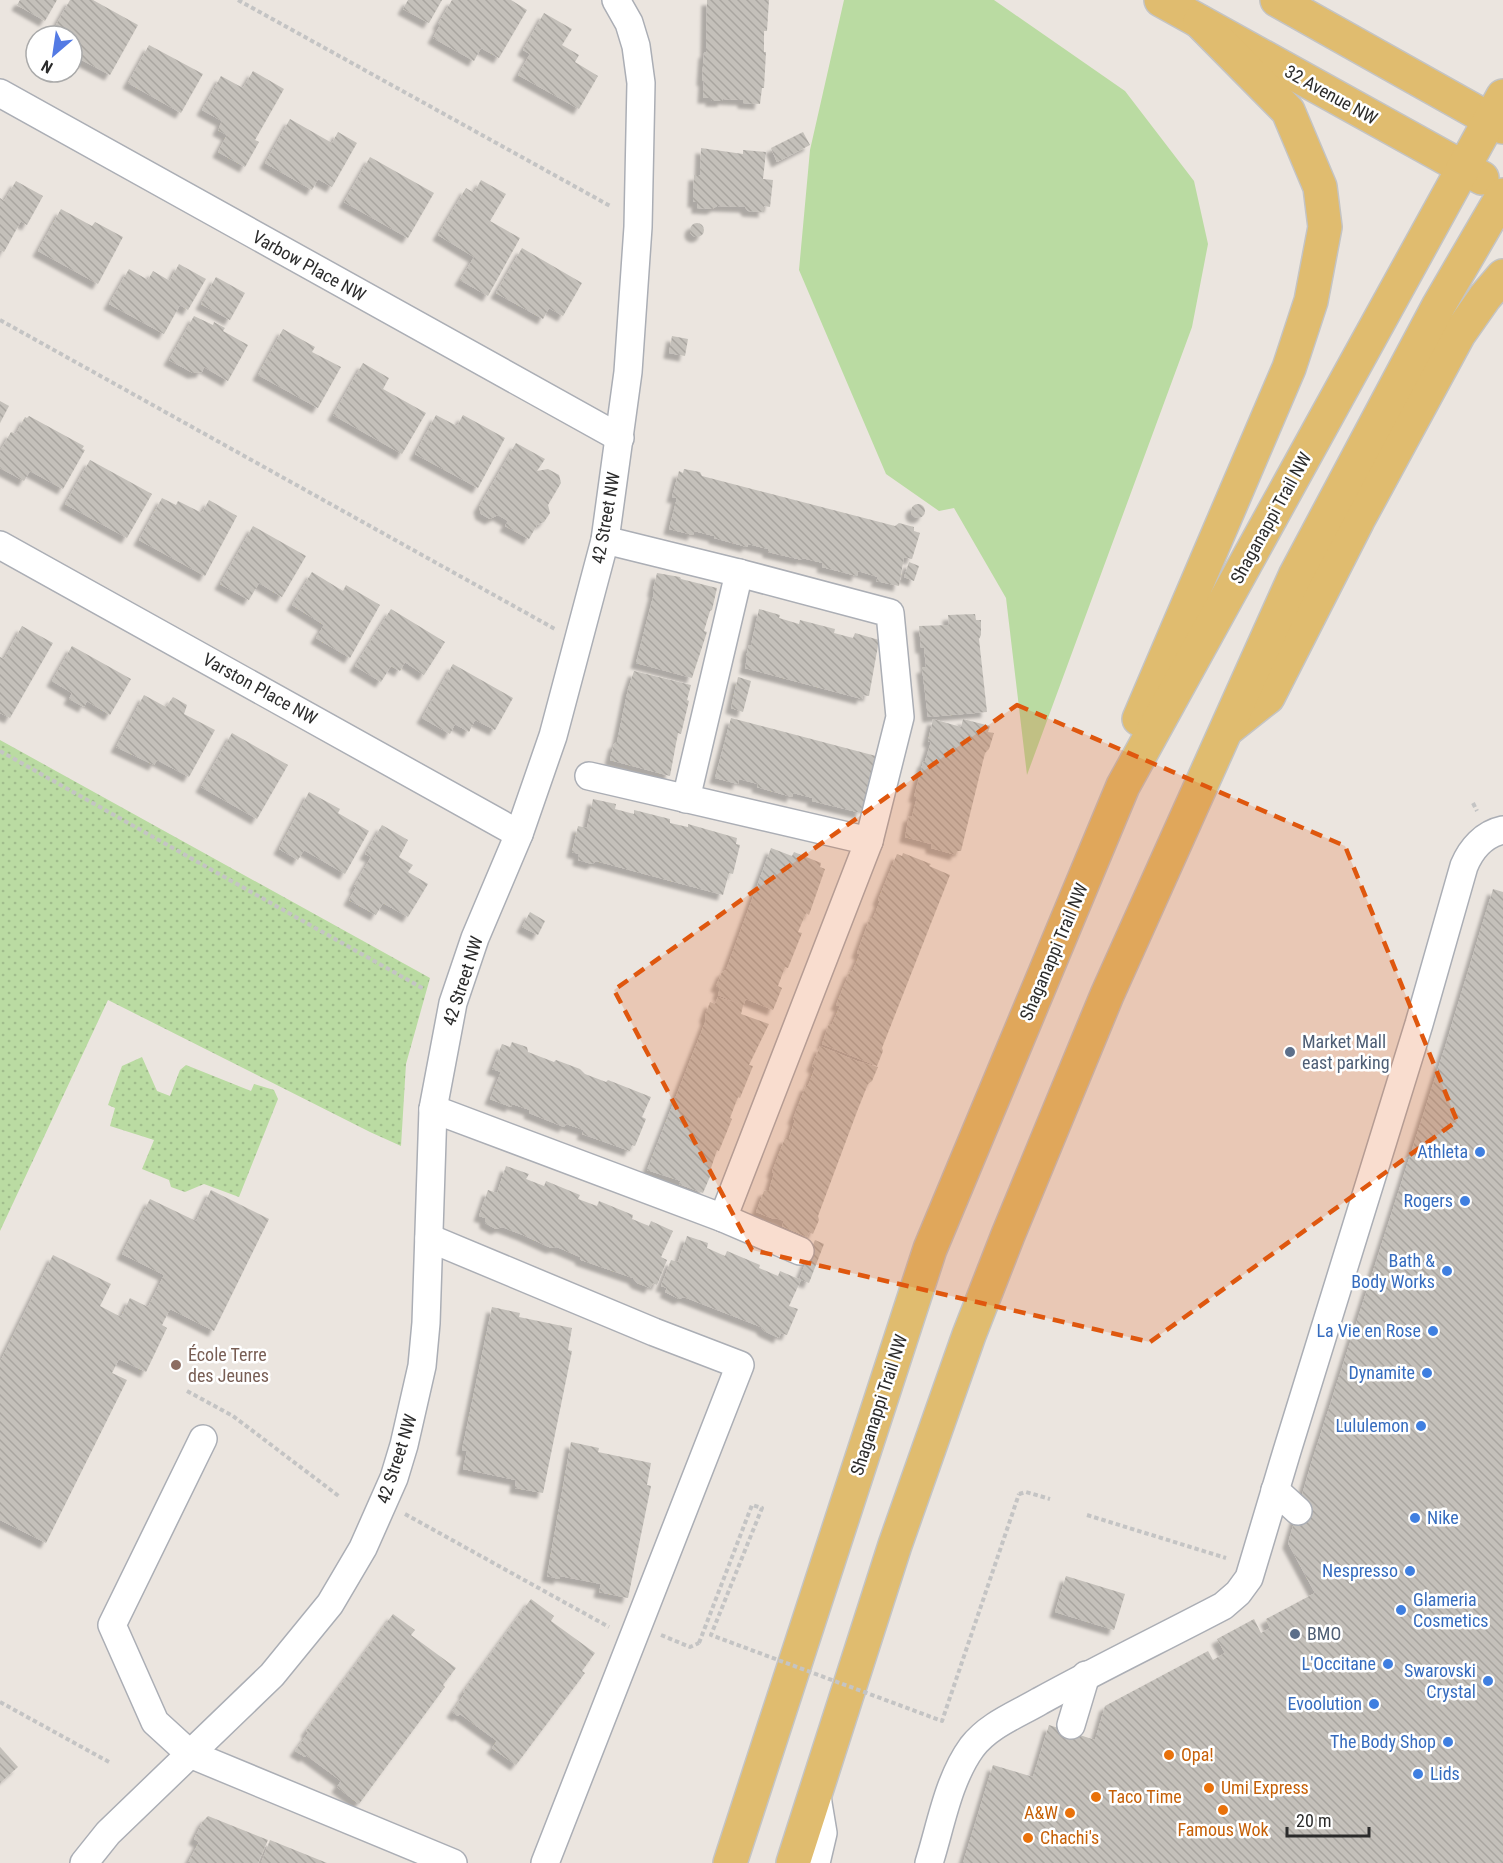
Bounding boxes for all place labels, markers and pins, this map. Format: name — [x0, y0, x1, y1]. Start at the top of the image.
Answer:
place label: Market Mall east parking — [1302, 1031, 1390, 1073]
marker: Market Mall east parking — [1283, 1045, 1297, 1059]
place label: Athleta — [1417, 1141, 1468, 1162]
marker: Athleta — [1473, 1145, 1487, 1159]
place label: Rogers — [1403, 1190, 1453, 1211]
marker: Rogers — [1458, 1194, 1472, 1208]
place label: Bath & Body Works — [1351, 1250, 1435, 1292]
marker: Bath & Body Works — [1440, 1264, 1454, 1278]
place label: La Vie en Rose — [1316, 1320, 1421, 1341]
marker: La Vie en Rose — [1426, 1324, 1440, 1338]
place label: École Terre des Jeunes — [188, 1344, 269, 1386]
marker: École Terre des Jeunes — [169, 1358, 183, 1372]
place label: Dynamite — [1348, 1362, 1415, 1383]
marker: Dynamite — [1420, 1366, 1434, 1380]
place label: Lululemon — [1335, 1415, 1409, 1436]
marker: Lululemon — [1414, 1419, 1428, 1433]
place label: Nike — [1427, 1507, 1459, 1528]
marker: Nike — [1408, 1511, 1422, 1525]
place label: Nespresso — [1322, 1560, 1398, 1581]
marker: Nespresso — [1403, 1564, 1417, 1578]
place label: Glameria Cosmetics — [1413, 1589, 1488, 1631]
marker: Glameria Cosmetics — [1394, 1603, 1408, 1617]
place label: BMO — [1307, 1623, 1341, 1644]
marker: BMO — [1288, 1627, 1302, 1641]
place label: L'Occitane — [1302, 1653, 1376, 1674]
marker: L'Occitane — [1381, 1657, 1395, 1671]
place label: Swarovski Crystal — [1404, 1660, 1476, 1702]
marker: Swarovski Crystal — [1481, 1674, 1495, 1688]
place label: Evoolution — [1288, 1693, 1362, 1714]
marker: Evoolution — [1367, 1697, 1381, 1711]
place label: The Body Shop — [1330, 1731, 1436, 1752]
marker: The Body Shop — [1441, 1735, 1455, 1749]
place label: Opa! — [1181, 1744, 1214, 1765]
marker: Opa! — [1162, 1748, 1176, 1762]
place label: Lids — [1430, 1763, 1460, 1784]
marker: Lids — [1411, 1767, 1425, 1781]
place label: Umi Express — [1221, 1777, 1309, 1798]
marker: Umi Express — [1202, 1781, 1216, 1795]
place label: Taco Time — [1108, 1786, 1182, 1807]
marker: Taco Time — [1089, 1790, 1103, 1804]
place label: A&W — [1024, 1802, 1058, 1823]
marker: Famous Wok — [1216, 1803, 1230, 1817]
marker: A&W — [1063, 1806, 1077, 1820]
place label: Famous Wok — [1177, 1819, 1269, 1840]
place label: Chachi's — [1040, 1827, 1099, 1848]
marker: Chachi's — [1021, 1831, 1035, 1845]

